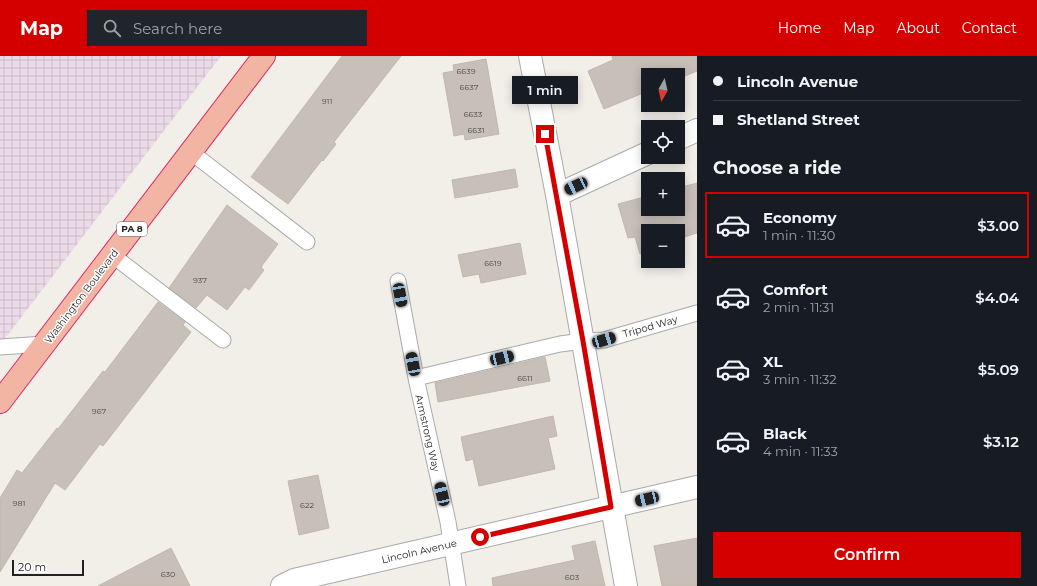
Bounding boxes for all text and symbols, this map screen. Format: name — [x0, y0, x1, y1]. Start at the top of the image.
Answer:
search box — [87, 10, 367, 46]
text: Map — [20, 17, 63, 40]
icon: search — [101, 17, 123, 39]
text: Search here — [133, 19, 222, 38]
text: Home — [778, 19, 821, 37]
text: Map — [843, 19, 874, 37]
text: About — [896, 19, 940, 37]
text: Contact — [962, 19, 1017, 37]
house number: 6639 — [456, 66, 476, 76]
north arrow — [641, 68, 685, 112]
map controls — [641, 68, 685, 268]
text: Lincoln Avenue — [737, 72, 858, 91]
callout: 1 min — [512, 76, 578, 104]
house number: 6637 — [460, 82, 479, 92]
text: 1 min — [528, 82, 562, 98]
house number: 911 — [322, 96, 332, 106]
house number: 6633 — [464, 109, 483, 119]
text: Shetland Street — [737, 110, 860, 129]
button: locate — [641, 120, 685, 164]
house number: 6631 — [467, 125, 485, 135]
route end — [536, 125, 554, 143]
text: Choose a ride — [713, 157, 841, 179]
button: + — [641, 172, 685, 216]
car — [563, 175, 589, 197]
icon: car — [715, 207, 751, 243]
text: Economy — [763, 208, 836, 227]
text: $3.00 — [977, 216, 1019, 235]
road number: PA 8 — [117, 222, 147, 236]
button: − — [641, 224, 685, 268]
text: 1 min · 11:30 — [763, 227, 835, 243]
street label: Washington Boulevard — [42, 247, 121, 346]
house number: 6619 — [484, 258, 502, 268]
house number: 937 — [193, 275, 207, 285]
icon: car — [715, 279, 751, 315]
text: Comfort — [763, 280, 828, 299]
car — [392, 282, 408, 308]
text: $4.04 — [975, 288, 1019, 307]
text: 2 min · 11:31 — [763, 299, 834, 315]
street label: Tripod Way — [621, 312, 680, 340]
car — [591, 331, 617, 349]
car — [489, 349, 515, 367]
car — [405, 351, 421, 377]
icon: car — [715, 351, 751, 387]
text: XL — [763, 352, 782, 371]
text: $5.09 — [978, 360, 1019, 379]
text: 3 min · 11:32 — [763, 371, 837, 387]
house number: 6611 — [517, 373, 533, 383]
street label: Armstrong Way — [412, 393, 443, 473]
house number: 967 — [92, 406, 106, 416]
icon: car — [715, 423, 751, 459]
text: Black — [763, 424, 807, 443]
text: $3.12 — [983, 432, 1019, 451]
text: 4 min · 11:33 — [763, 443, 838, 459]
car — [433, 481, 451, 507]
car — [634, 490, 660, 508]
house number: 981 — [13, 498, 25, 508]
house number: 622 — [300, 500, 314, 510]
route start — [471, 528, 489, 546]
button: Confirm — [713, 532, 1021, 578]
street label: Lincoln Avenue — [380, 536, 458, 566]
scale bar — [12, 558, 84, 577]
text: 20 m — [18, 560, 46, 574]
house number: 630 — [161, 569, 175, 579]
house number: 603 — [565, 572, 580, 582]

